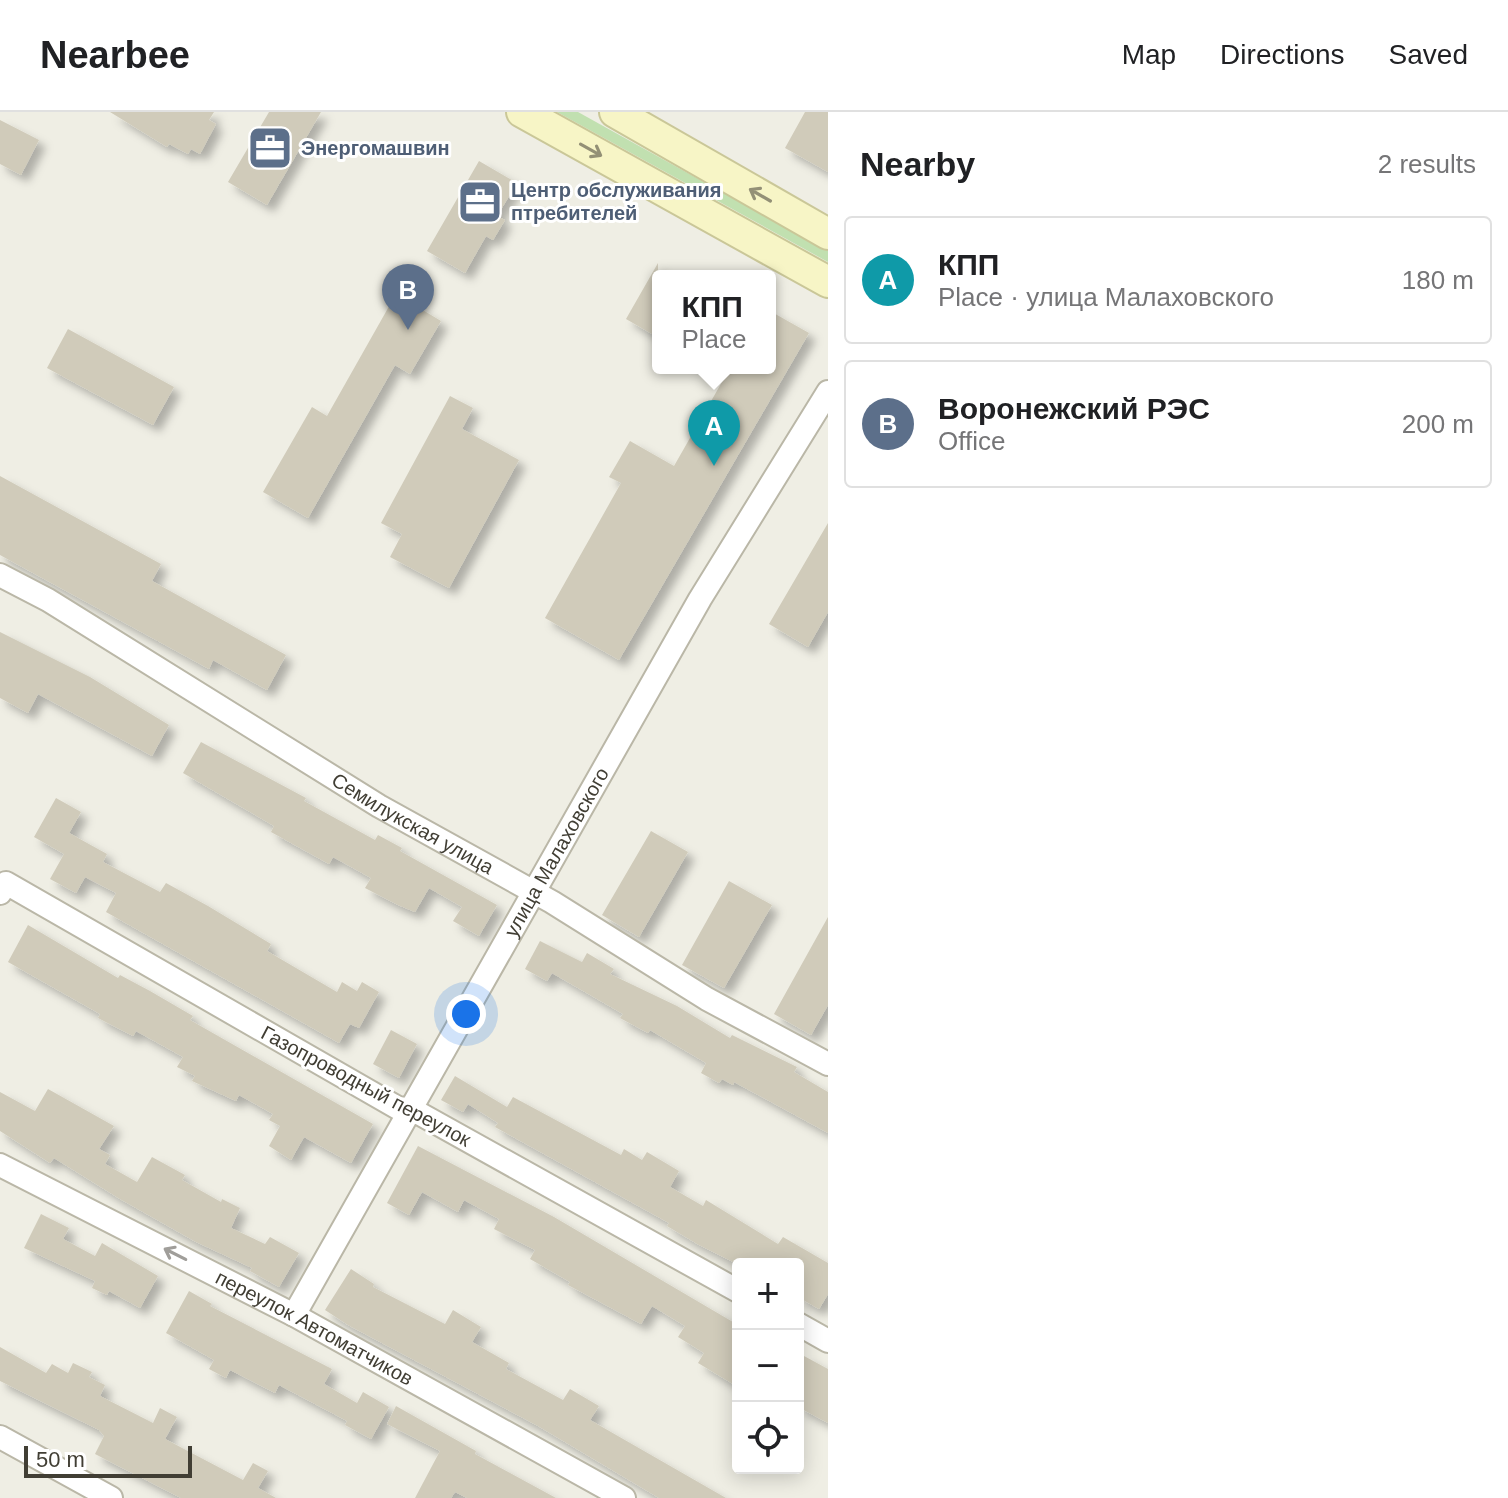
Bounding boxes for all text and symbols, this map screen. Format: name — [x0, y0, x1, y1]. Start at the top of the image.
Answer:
text: Nearbee — [40, 34, 190, 76]
text: Map — [1122, 39, 1176, 70]
text: Directions — [1220, 39, 1345, 70]
text: Saved — [1389, 39, 1468, 70]
office icon: Энергомашвин — [246, 124, 294, 172]
place label: Энергомашвин — [301, 137, 450, 159]
one-way arrow — [578, 143, 602, 158]
text: Nearby — [860, 145, 975, 183]
text: 2 results — [1378, 149, 1476, 179]
office icon: Центр обслуживания птребителей — [456, 178, 504, 226]
place label: Центр обслуживания птребителей — [511, 179, 722, 224]
one-way arrow — [749, 187, 772, 203]
text: КПП — [938, 248, 999, 281]
pin: B — [382, 264, 434, 330]
text: A — [879, 265, 897, 295]
text: 180 m — [1402, 265, 1474, 295]
popup — [652, 270, 776, 374]
text: Place · улица Малаховского — [938, 282, 1274, 312]
text: КПП — [681, 290, 743, 323]
text: Place — [681, 324, 747, 354]
text: Воронежский РЭС — [938, 392, 1210, 425]
pin: A — [688, 400, 740, 466]
text: B — [879, 409, 897, 439]
text: 200 m — [1402, 409, 1474, 439]
text: Office — [938, 426, 1005, 456]
street label: улица Малаховского — [500, 764, 613, 941]
street label: Семилукская улица — [328, 768, 498, 879]
your location — [446, 994, 486, 1034]
street label: Газопроводный переулок — [258, 1021, 475, 1151]
one-way arrow — [163, 1246, 187, 1262]
map controls — [732, 1258, 804, 1474]
button: + — [732, 1258, 804, 1330]
street label: переулок Автоматчиков — [212, 1266, 417, 1390]
button: − — [732, 1330, 804, 1402]
button: locate — [732, 1402, 804, 1474]
scale bar — [24, 1442, 192, 1478]
text: 50 m — [36, 1447, 85, 1472]

